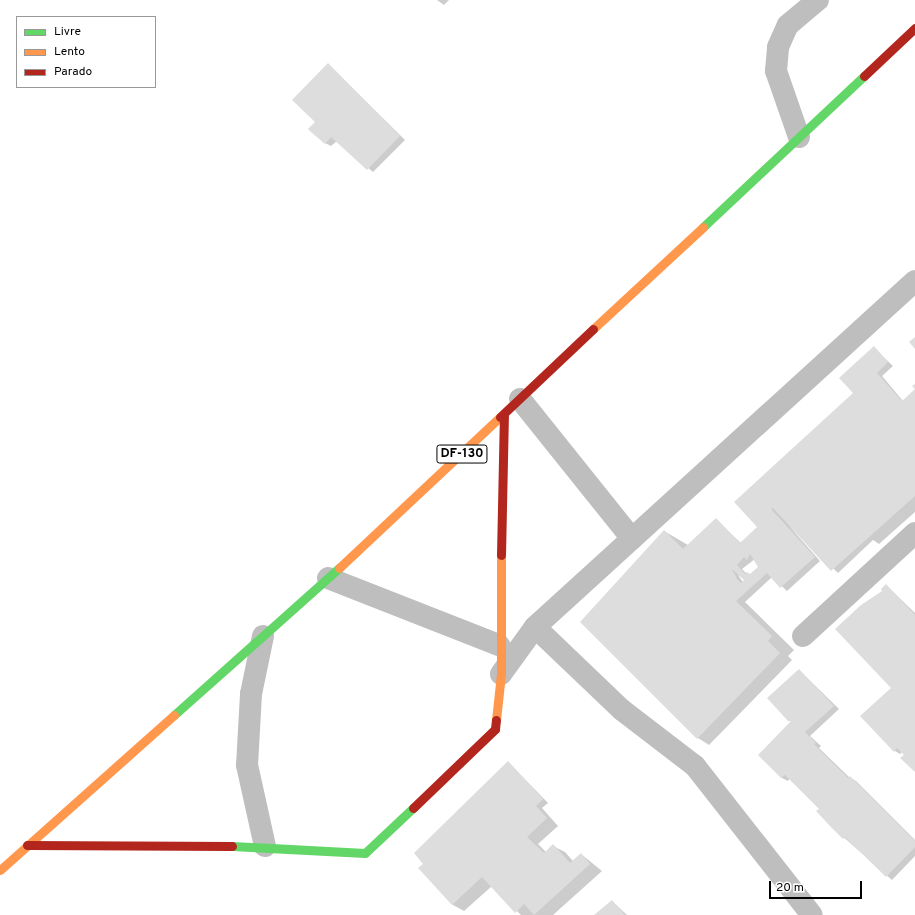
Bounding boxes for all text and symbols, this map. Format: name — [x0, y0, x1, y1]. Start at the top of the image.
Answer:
legend — [16, 16, 156, 88]
text: Livre — [54, 24, 81, 40]
text: Lento — [54, 44, 85, 60]
text: Parado — [54, 64, 92, 80]
road number: DF-130 — [436, 443, 488, 465]
scale bar — [771, 873, 864, 899]
text: 20 m — [776, 880, 804, 896]

